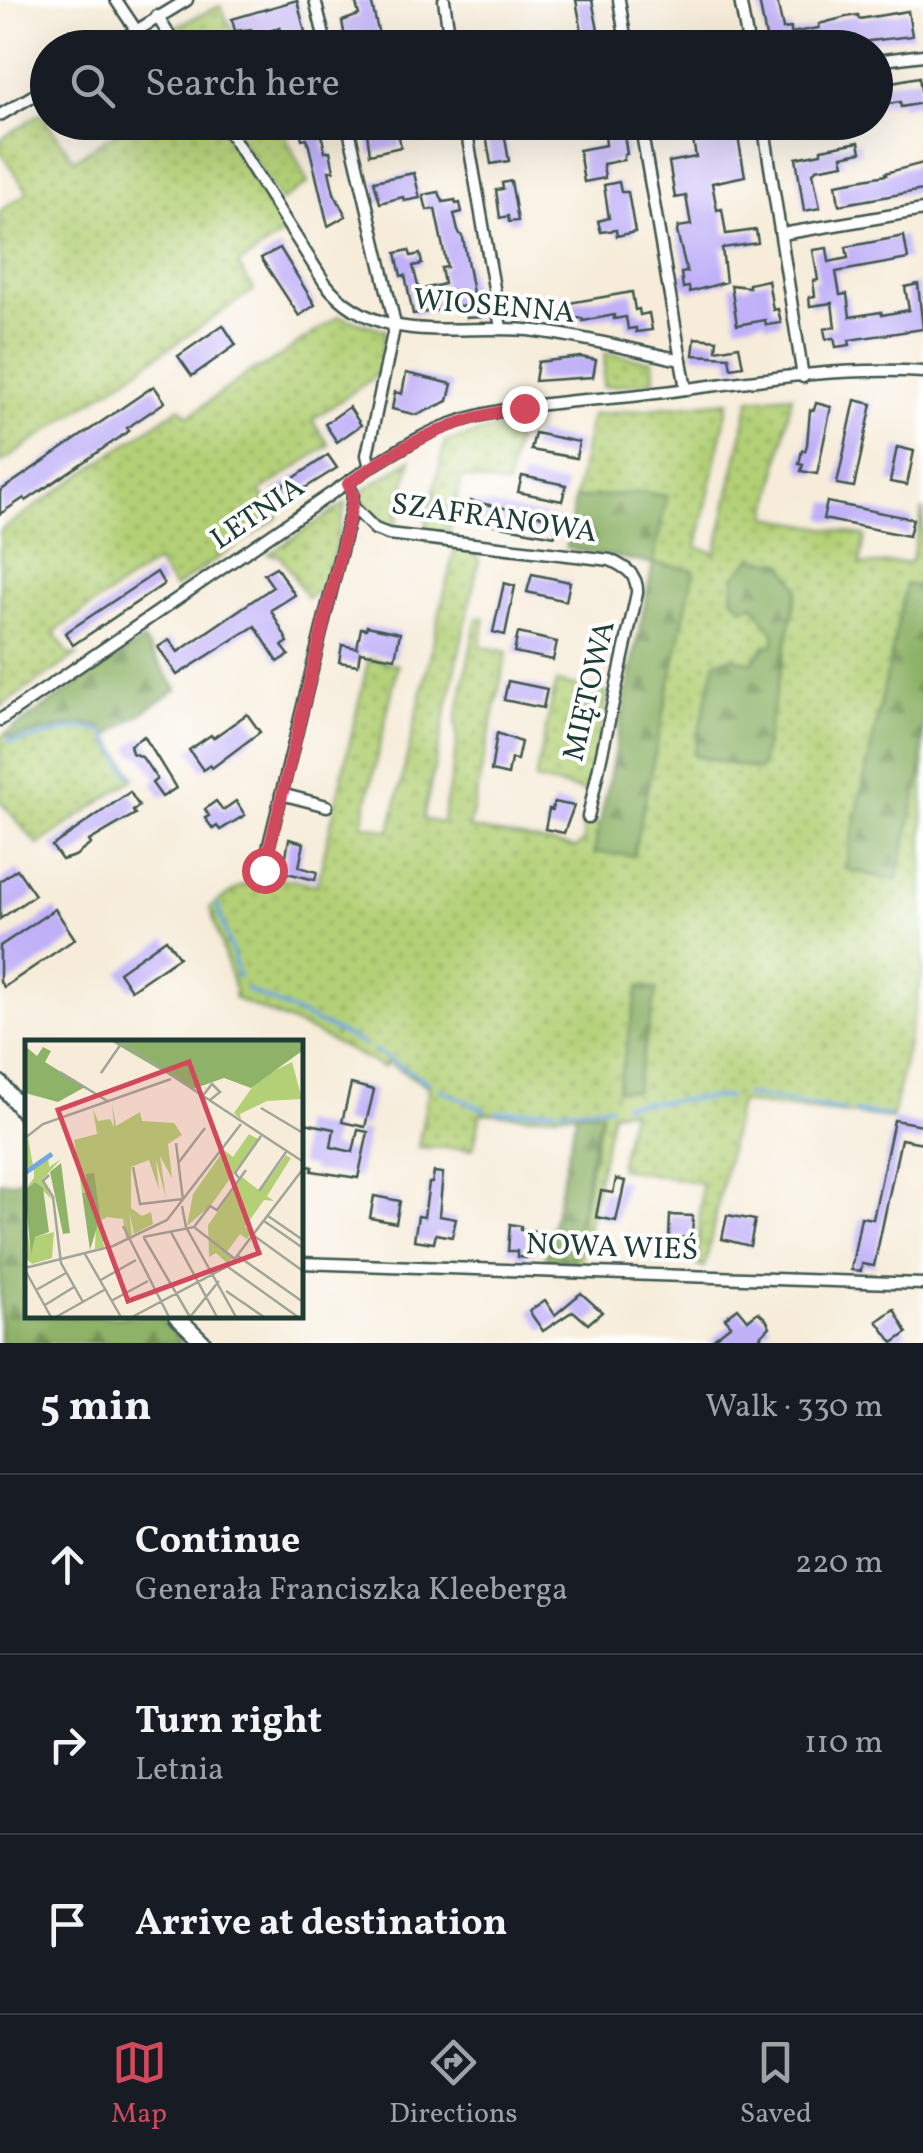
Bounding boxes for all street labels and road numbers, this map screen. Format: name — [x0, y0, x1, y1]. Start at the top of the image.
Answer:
street label: WIOSENNA — [411, 279, 577, 335]
street label: LETNIA — [203, 467, 313, 561]
street label: SZAFRANOWA — [389, 484, 599, 554]
street label: MIĘTOWA — [553, 617, 627, 765]
street label: NOWA WIEŚ — [525, 1224, 699, 1272]

